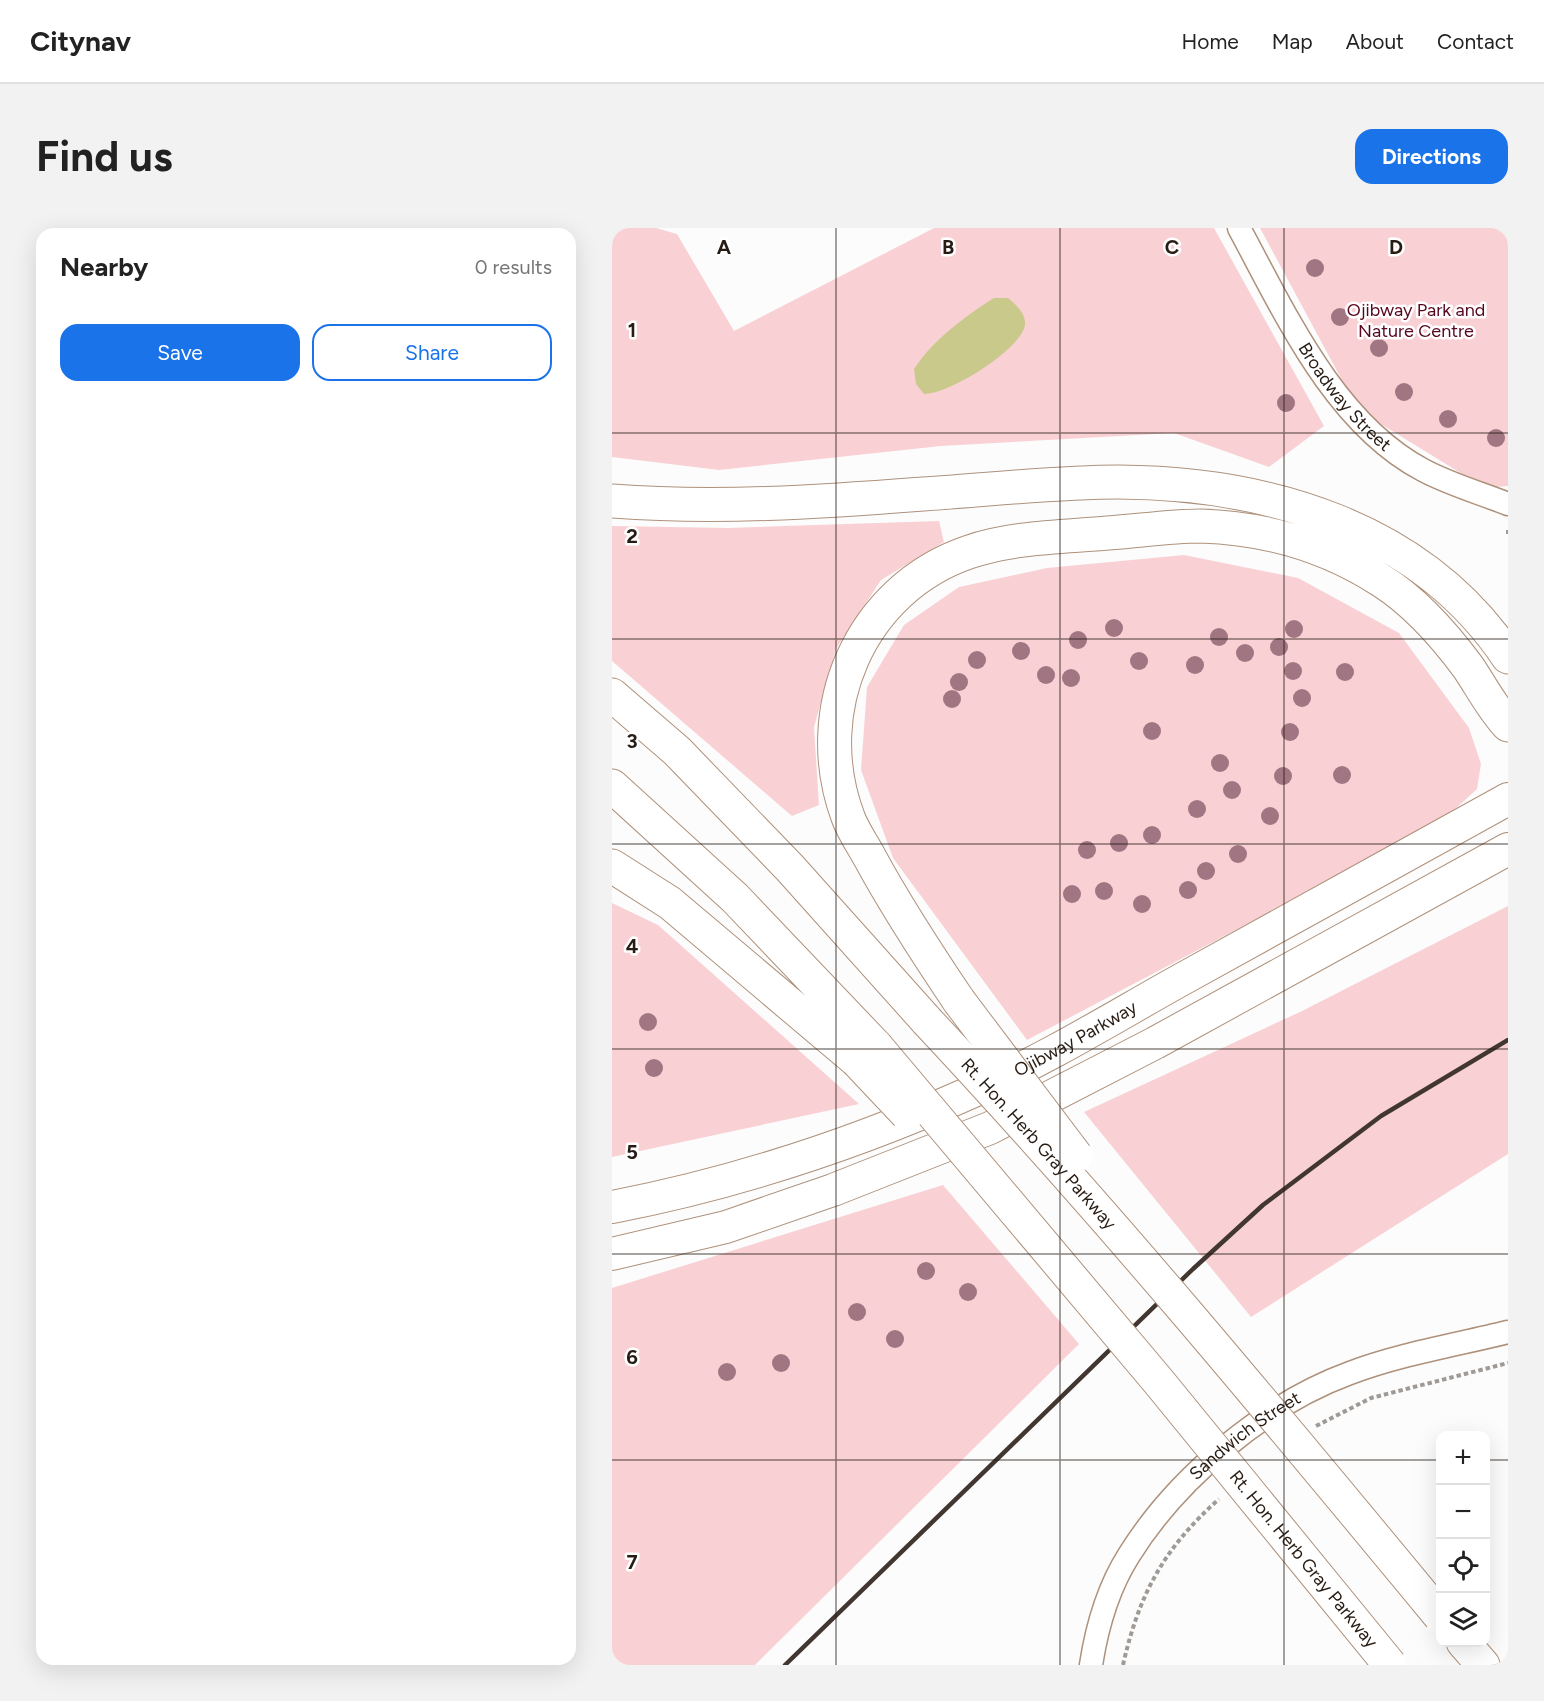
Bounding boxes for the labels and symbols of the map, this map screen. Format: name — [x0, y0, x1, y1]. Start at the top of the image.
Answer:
text: A — [717, 235, 732, 259]
text: B — [942, 235, 954, 259]
text: C — [1165, 235, 1179, 259]
text: D — [1389, 235, 1403, 259]
park label: Ojibway Park and Nature Centre — [1347, 299, 1485, 342]
text: 1 — [628, 318, 636, 342]
street label: Broadway Street — [1293, 339, 1396, 456]
text: 2 — [626, 524, 638, 548]
text: 3 — [626, 729, 638, 753]
text: 4 — [626, 934, 639, 958]
street label: Ojibway Parkway — [1010, 996, 1141, 1081]
street label: Rt. Hon. Herb Gray Parkway — [956, 1054, 1121, 1235]
text: 5 — [626, 1140, 638, 1164]
text: 6 — [626, 1345, 638, 1369]
street label: Sandwich Street — [1185, 1387, 1305, 1485]
street label: Rt. Hon. Herb Gray Parkway — [1225, 1466, 1383, 1653]
text: 7 — [626, 1550, 638, 1574]

